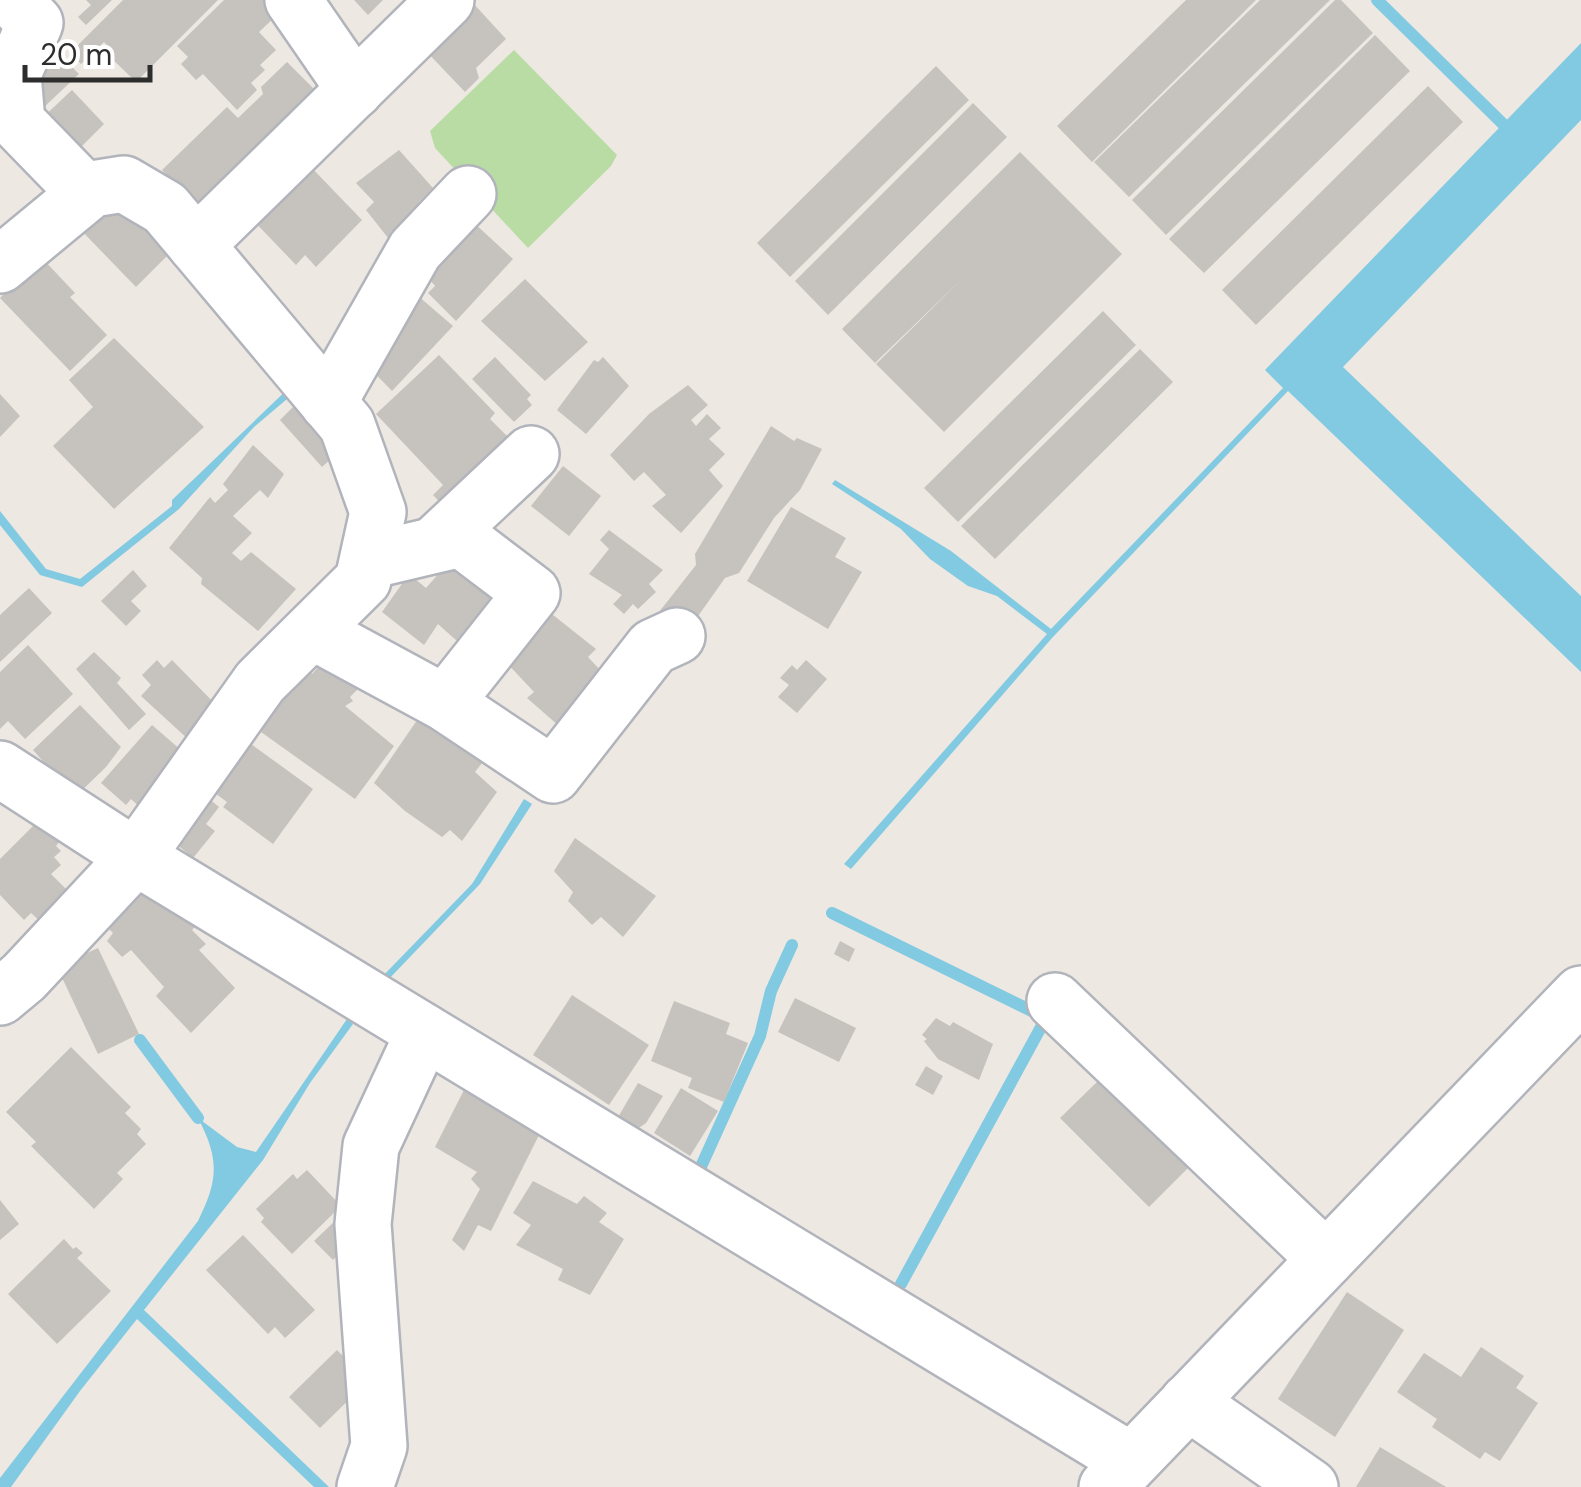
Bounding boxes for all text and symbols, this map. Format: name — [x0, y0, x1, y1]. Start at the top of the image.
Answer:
scale bar — [25, 20, 150, 82]
text: 20 m — [40, 35, 112, 74]

